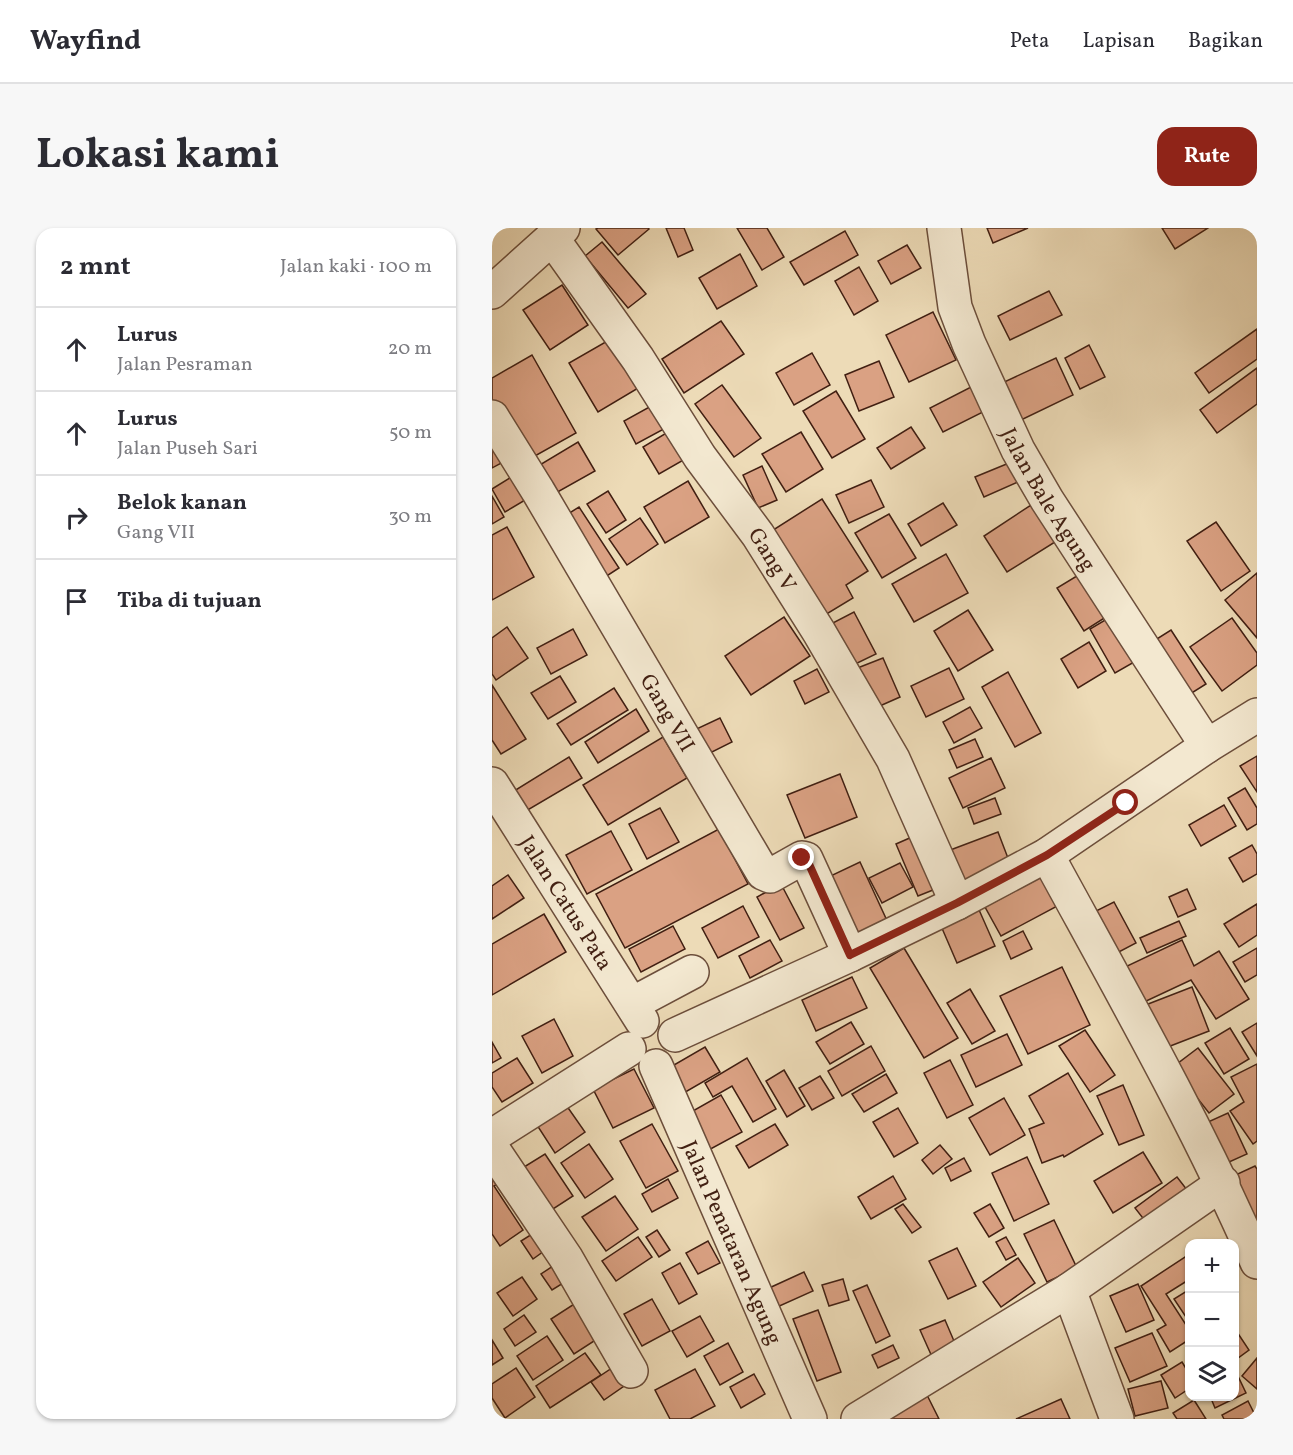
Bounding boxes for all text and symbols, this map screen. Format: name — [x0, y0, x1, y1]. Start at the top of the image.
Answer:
text: Wayfind — [30, 22, 141, 61]
text: Peta — [1010, 27, 1049, 56]
text: Lapisan — [1082, 27, 1155, 56]
text: Bagikan — [1188, 27, 1263, 56]
text: Lokasi kami — [36, 127, 280, 186]
button: Rute — [1157, 127, 1257, 186]
text: 2 mnt — [60, 249, 131, 285]
text: Jalan kaki · 100 m — [280, 253, 432, 281]
text: Lurus — [117, 320, 178, 351]
icon: ahead — [60, 333, 93, 366]
text: 20 m — [388, 335, 432, 363]
text: Jalan Pesraman — [117, 351, 253, 379]
text: Lurus — [117, 404, 178, 435]
icon: ahead — [60, 417, 93, 450]
text: 50 m — [389, 419, 432, 447]
street label: Jalan Bale Agung — [992, 423, 1102, 578]
text: Jalan Puseh Sari — [117, 435, 258, 463]
text: Belok kanan — [117, 488, 247, 519]
icon: right — [60, 501, 93, 534]
text: 30 m — [388, 503, 432, 531]
text: Gang VII — [117, 519, 195, 547]
street label: Gang V — [739, 522, 803, 598]
icon: arrive — [60, 585, 93, 618]
text: Tiba di tujuan — [117, 586, 262, 617]
street label: Gang VII — [631, 669, 701, 758]
route start — [1112, 789, 1138, 815]
street label: Jalan Catus Pata — [510, 830, 619, 977]
route end — [788, 844, 814, 870]
street label: Jalan Penataran Agung — [672, 1136, 789, 1350]
map controls — [1185, 1239, 1239, 1401]
button: + — [1185, 1239, 1239, 1293]
button: − — [1185, 1293, 1239, 1347]
button: layers — [1185, 1347, 1239, 1401]

